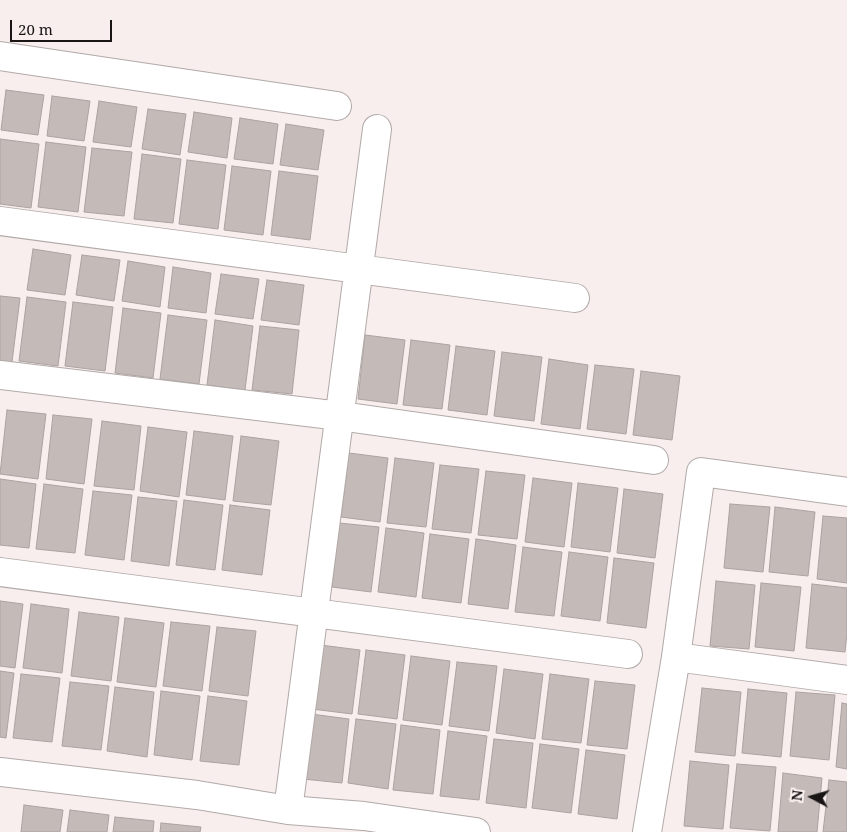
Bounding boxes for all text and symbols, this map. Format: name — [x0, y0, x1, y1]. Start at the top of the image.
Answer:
scale bar — [12, 10, 115, 42]
text: 20 m — [18, 19, 53, 39]
north arrow — [787, 772, 837, 822]
text: N — [787, 789, 807, 802]

